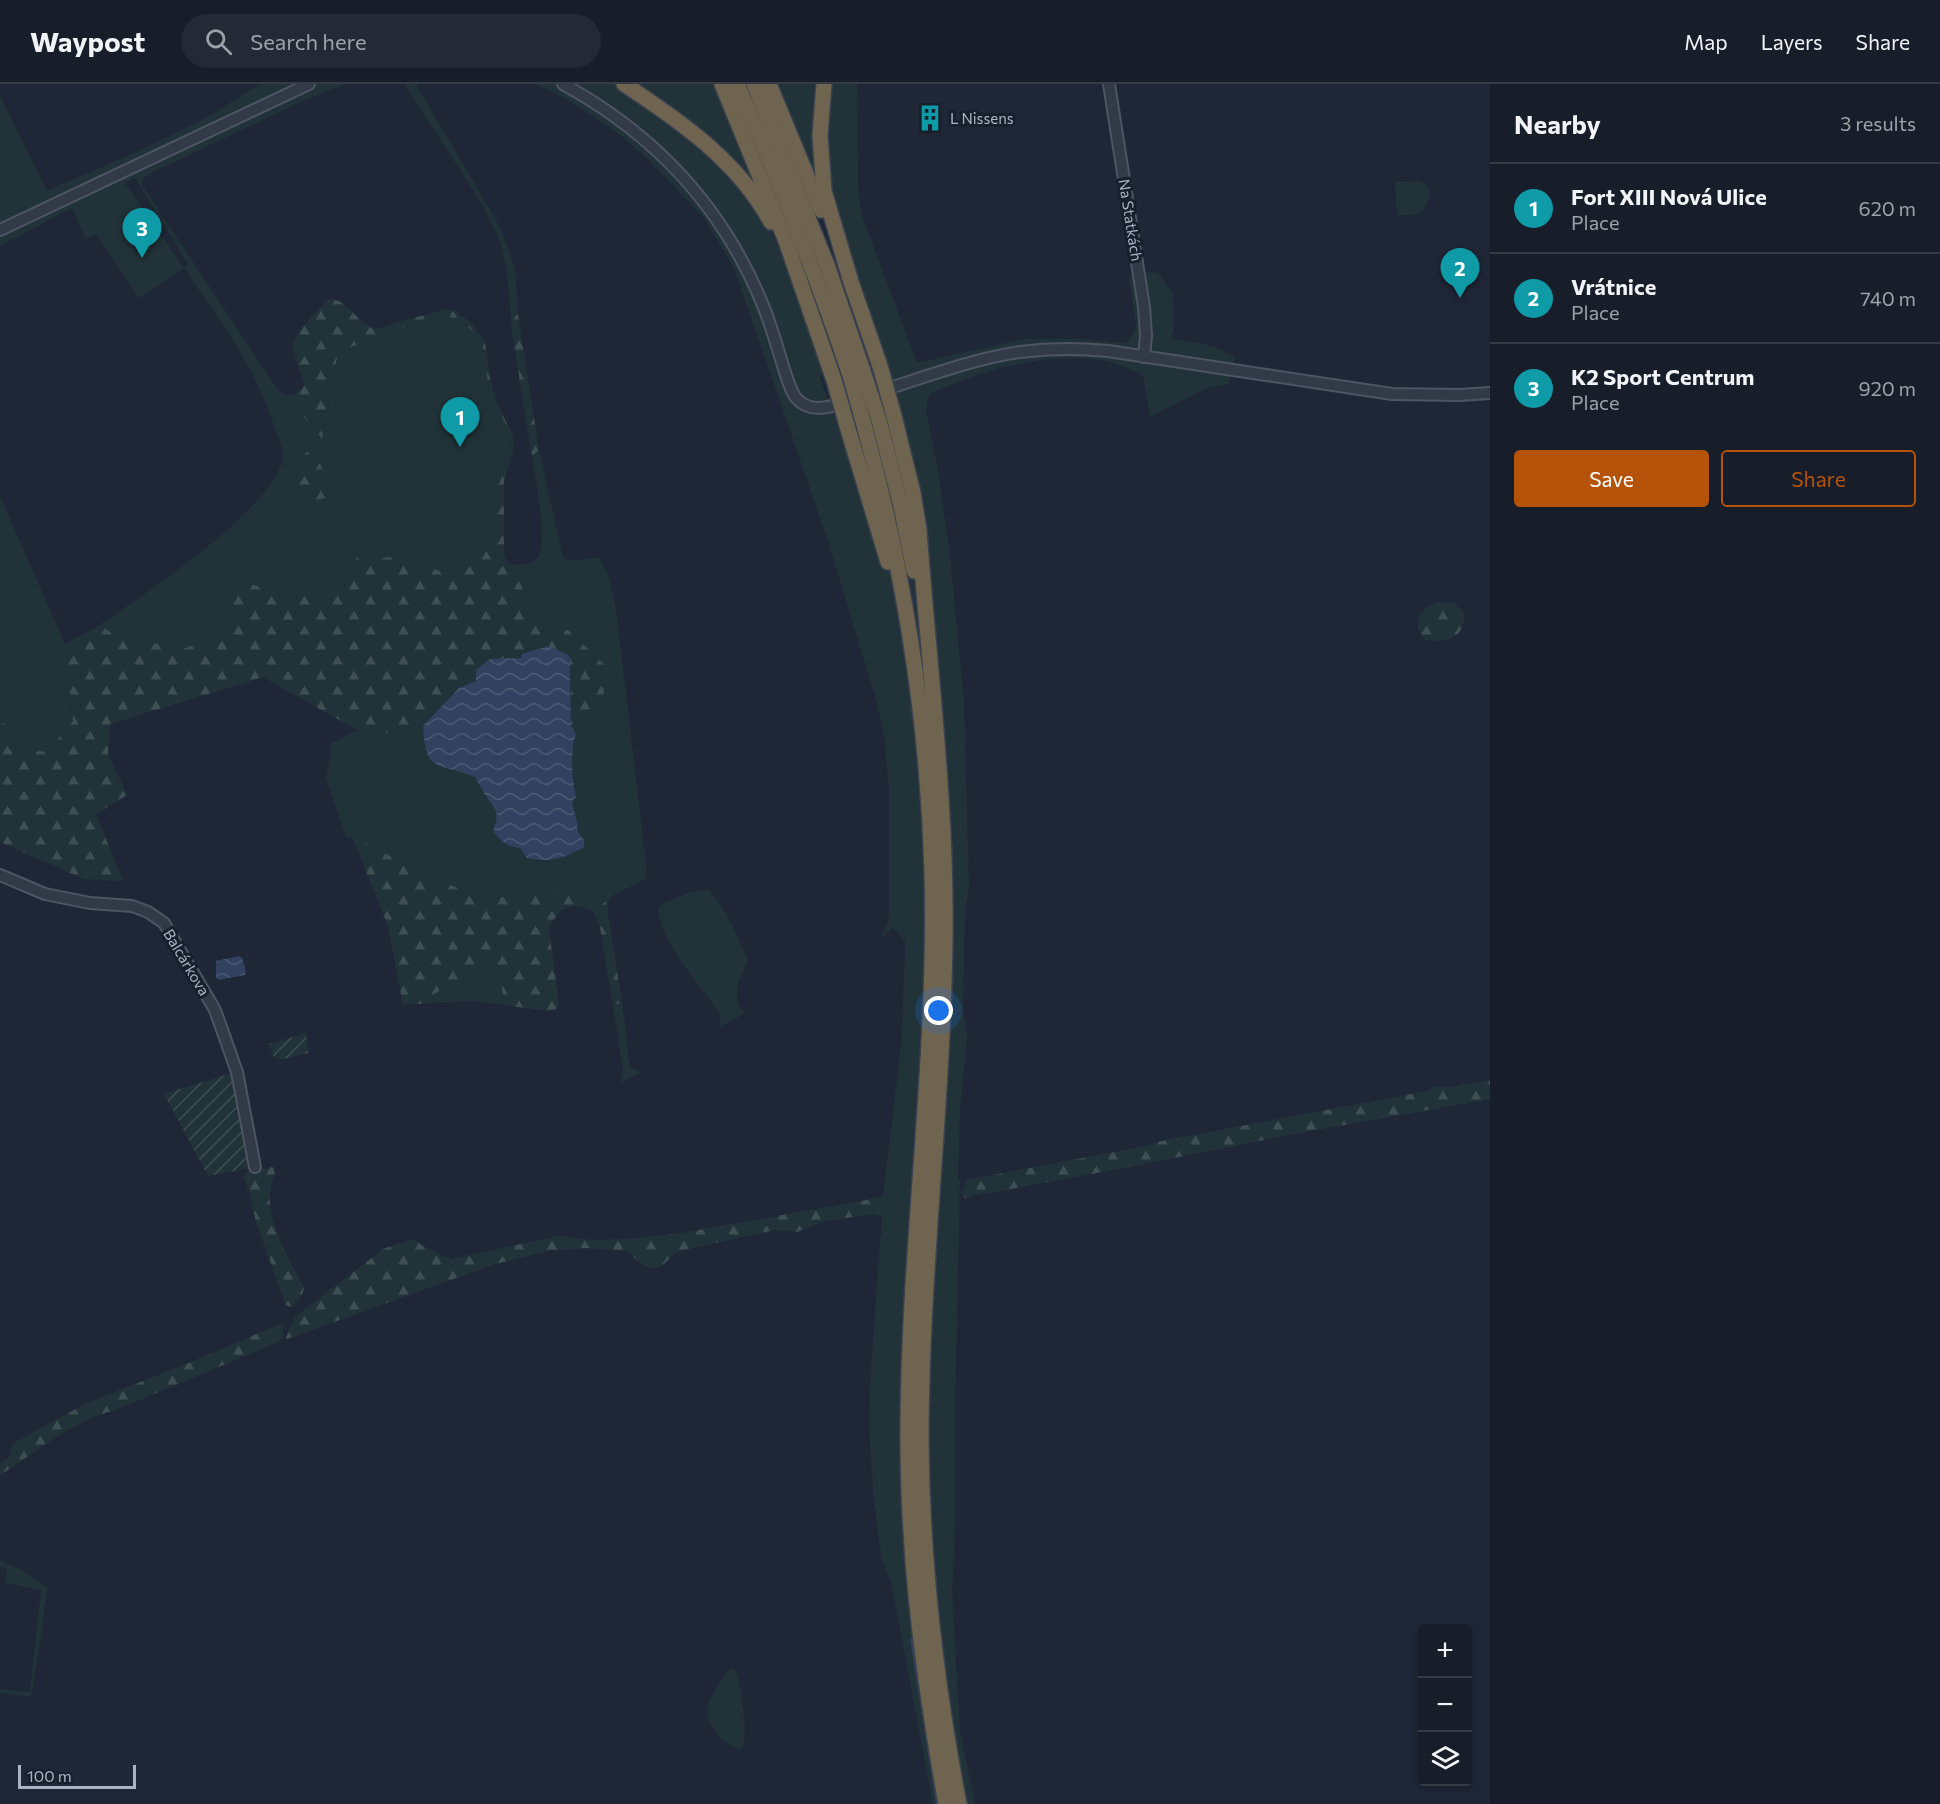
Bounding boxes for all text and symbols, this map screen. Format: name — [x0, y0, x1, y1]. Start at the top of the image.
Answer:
search box — [181, 14, 601, 68]
text: Waypost — [30, 24, 145, 58]
icon: search — [202, 25, 235, 58]
text: Search here — [250, 28, 367, 55]
text: Map — [1684, 29, 1728, 54]
text: Layers — [1761, 29, 1823, 54]
text: Share — [1856, 29, 1910, 54]
building icon: L Nissens — [915, 103, 945, 133]
text: Nearby — [1514, 108, 1601, 139]
place label: L Nissens — [950, 109, 1014, 127]
text: 3 results — [1840, 111, 1916, 135]
street label: Na Statkách — [1116, 178, 1146, 262]
text: Fort XIII Nová Ulice — [1571, 183, 1767, 210]
text: 1 — [1529, 196, 1538, 220]
text: 620 m — [1859, 196, 1916, 220]
pin: 3 — [122, 208, 162, 258]
text: Place — [1571, 210, 1620, 234]
pin: 2 — [1440, 248, 1480, 298]
text: Vrátnice — [1571, 273, 1656, 300]
text: 2 — [1528, 286, 1539, 310]
text: 740 m — [1860, 286, 1916, 310]
text: Place — [1571, 300, 1620, 324]
text: K2 Sport Centrum — [1571, 363, 1755, 390]
text: 3 — [1528, 376, 1539, 400]
text: 920 m — [1859, 376, 1916, 400]
text: Place — [1571, 390, 1620, 414]
pin: 1 — [440, 398, 480, 447]
button: Save — [1514, 450, 1709, 507]
button: Share — [1721, 450, 1916, 507]
street label: Balcárkova — [160, 925, 214, 999]
your location — [924, 996, 953, 1025]
map controls — [1418, 1624, 1472, 1786]
button: + — [1418, 1624, 1472, 1678]
button: − — [1418, 1678, 1472, 1732]
button: layers — [1418, 1732, 1472, 1786]
scale bar — [18, 1762, 136, 1790]
text: 100 m — [27, 1766, 72, 1785]

